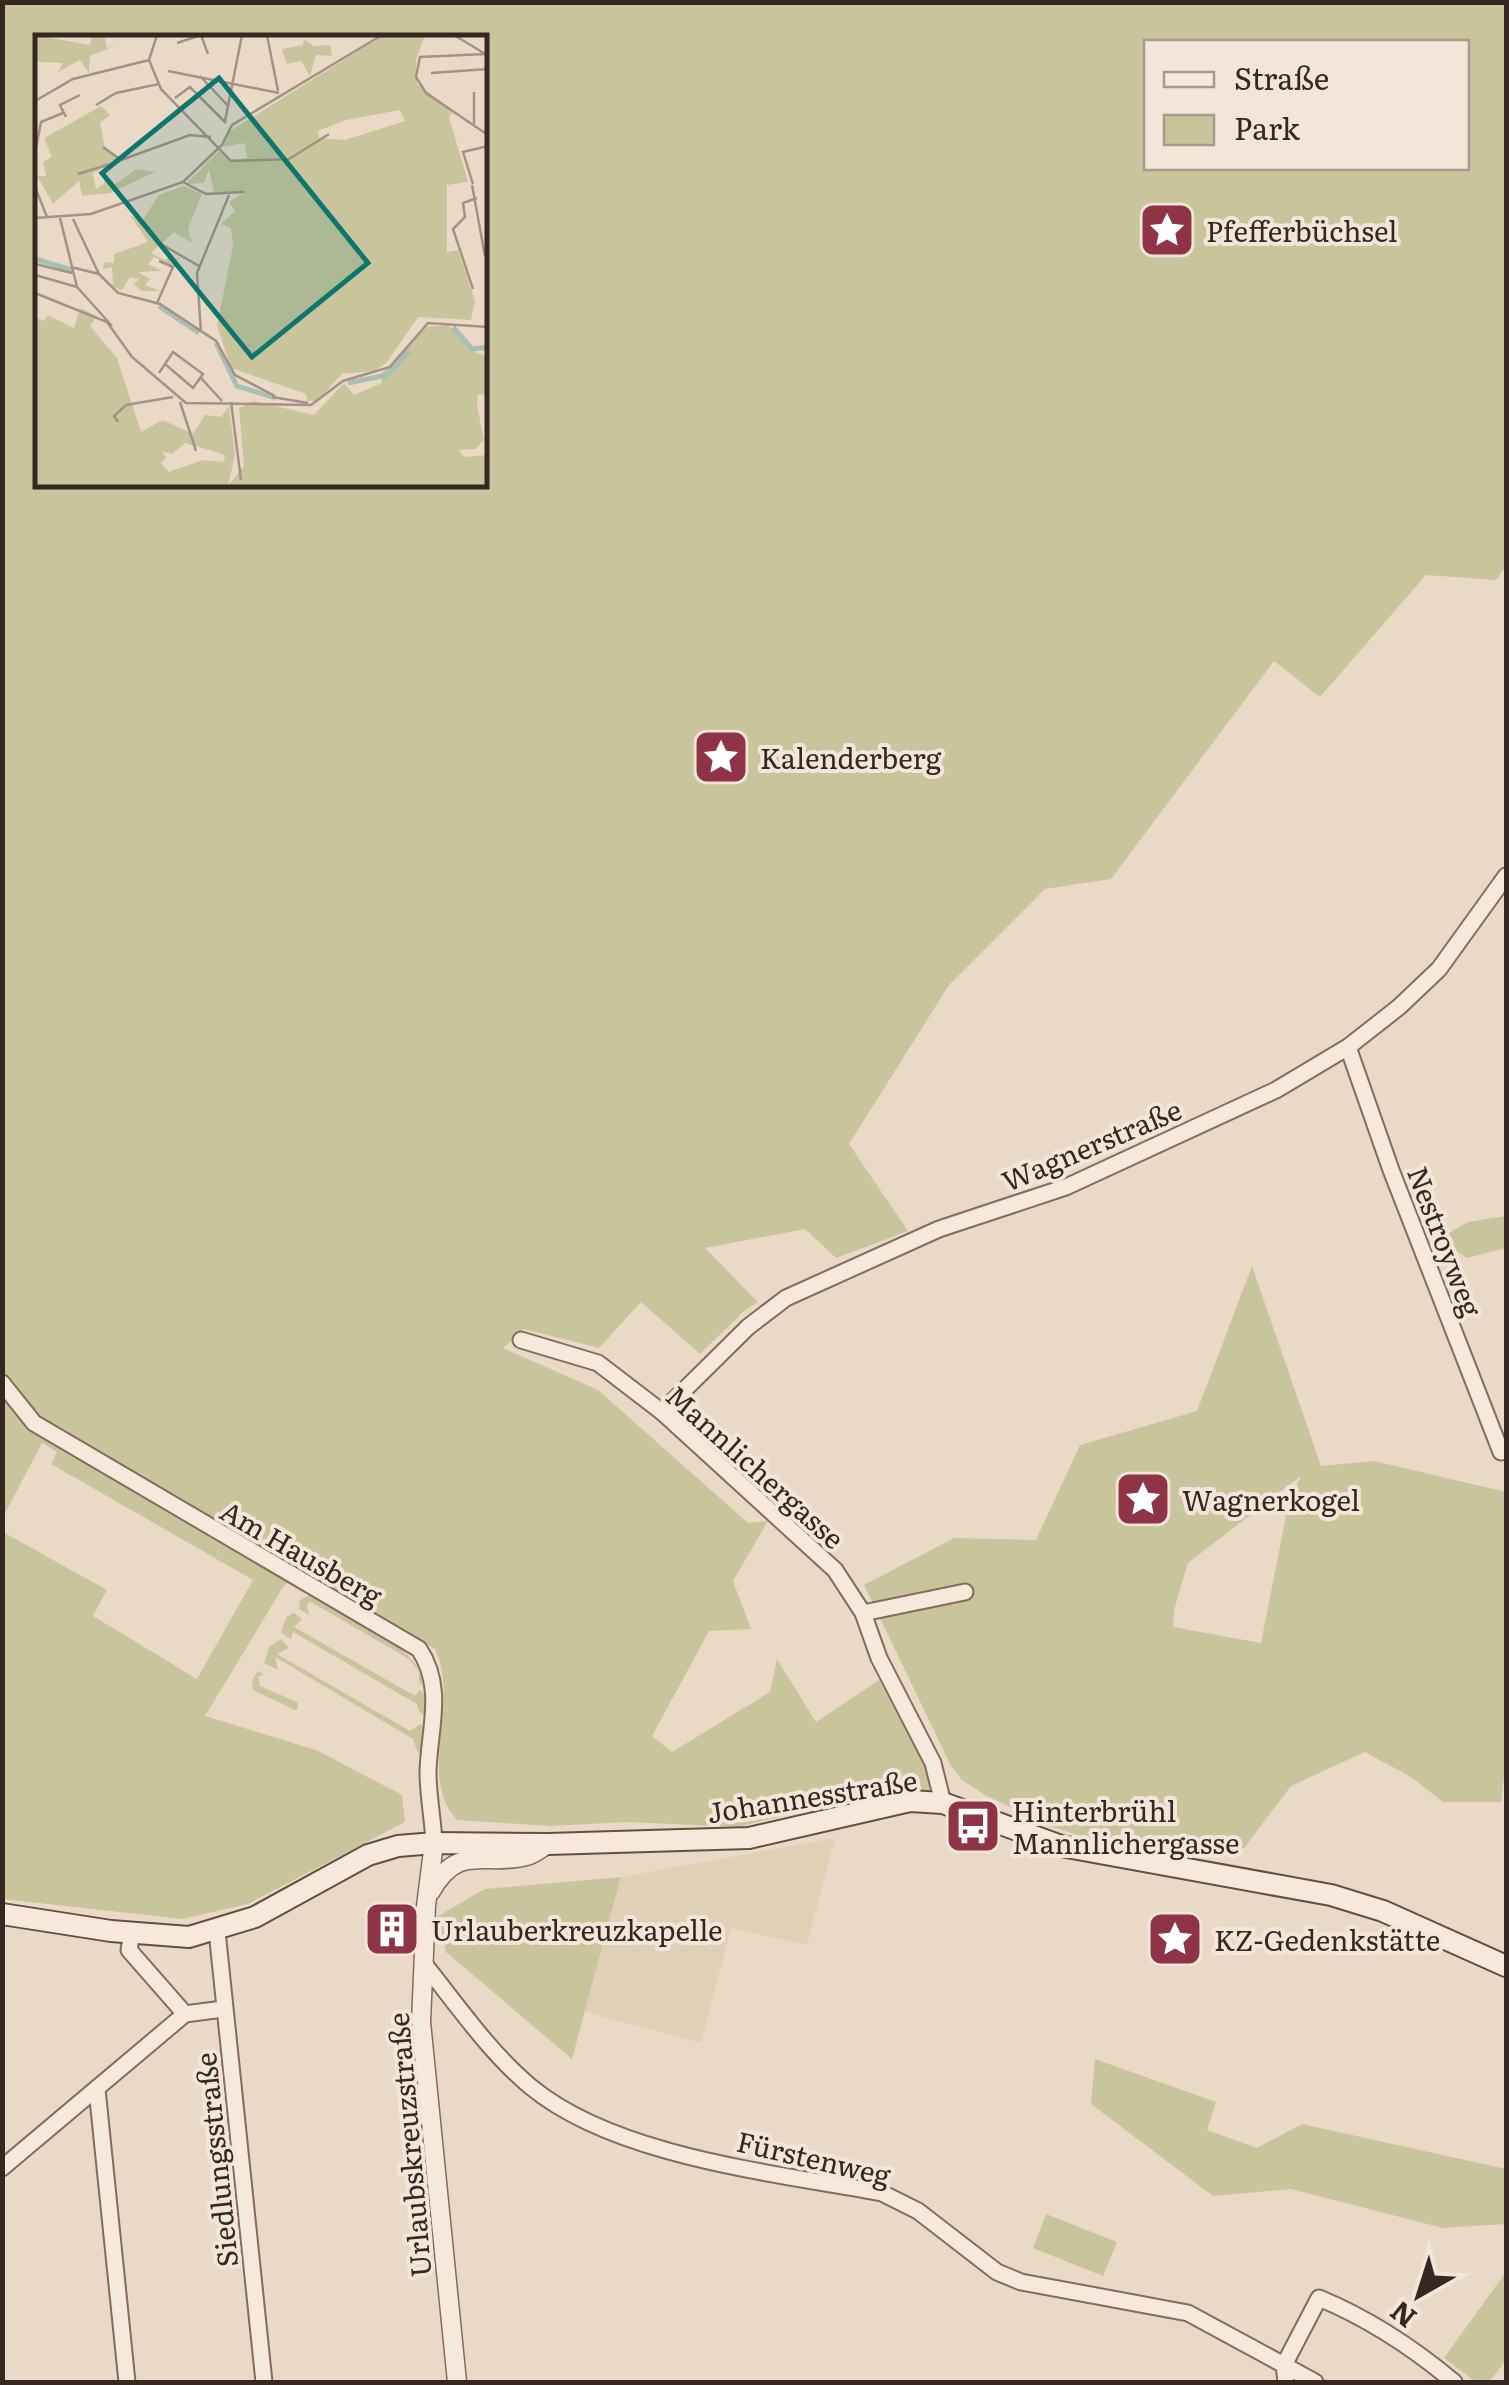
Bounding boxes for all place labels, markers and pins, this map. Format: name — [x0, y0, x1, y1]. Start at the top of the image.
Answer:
place icon: Pfefferbüchsel — [1137, 200, 1197, 260]
place label: Pfefferbüchsel — [1206, 209, 1398, 251]
place icon: Kalenderberg — [691, 727, 751, 787]
place label: Kalenderberg — [760, 736, 942, 778]
place icon: Wagnerkogel — [1113, 1469, 1173, 1529]
place label: Wagnerkogel — [1182, 1478, 1360, 1520]
place label: Hinterbrühl Mannlichergasse — [1012, 1789, 1239, 1863]
bus stop icon: Hinterbrühl Mannlichergasse — [943, 1796, 1003, 1856]
building icon: Urlauberkreuzkapelle — [362, 1899, 422, 1959]
place label: Urlauberkreuzkapelle — [431, 1908, 723, 1950]
place icon: KZ-Gedenkstätte — [1145, 1909, 1205, 1969]
place label: KZ-Gedenkstätte — [1214, 1918, 1440, 1960]

